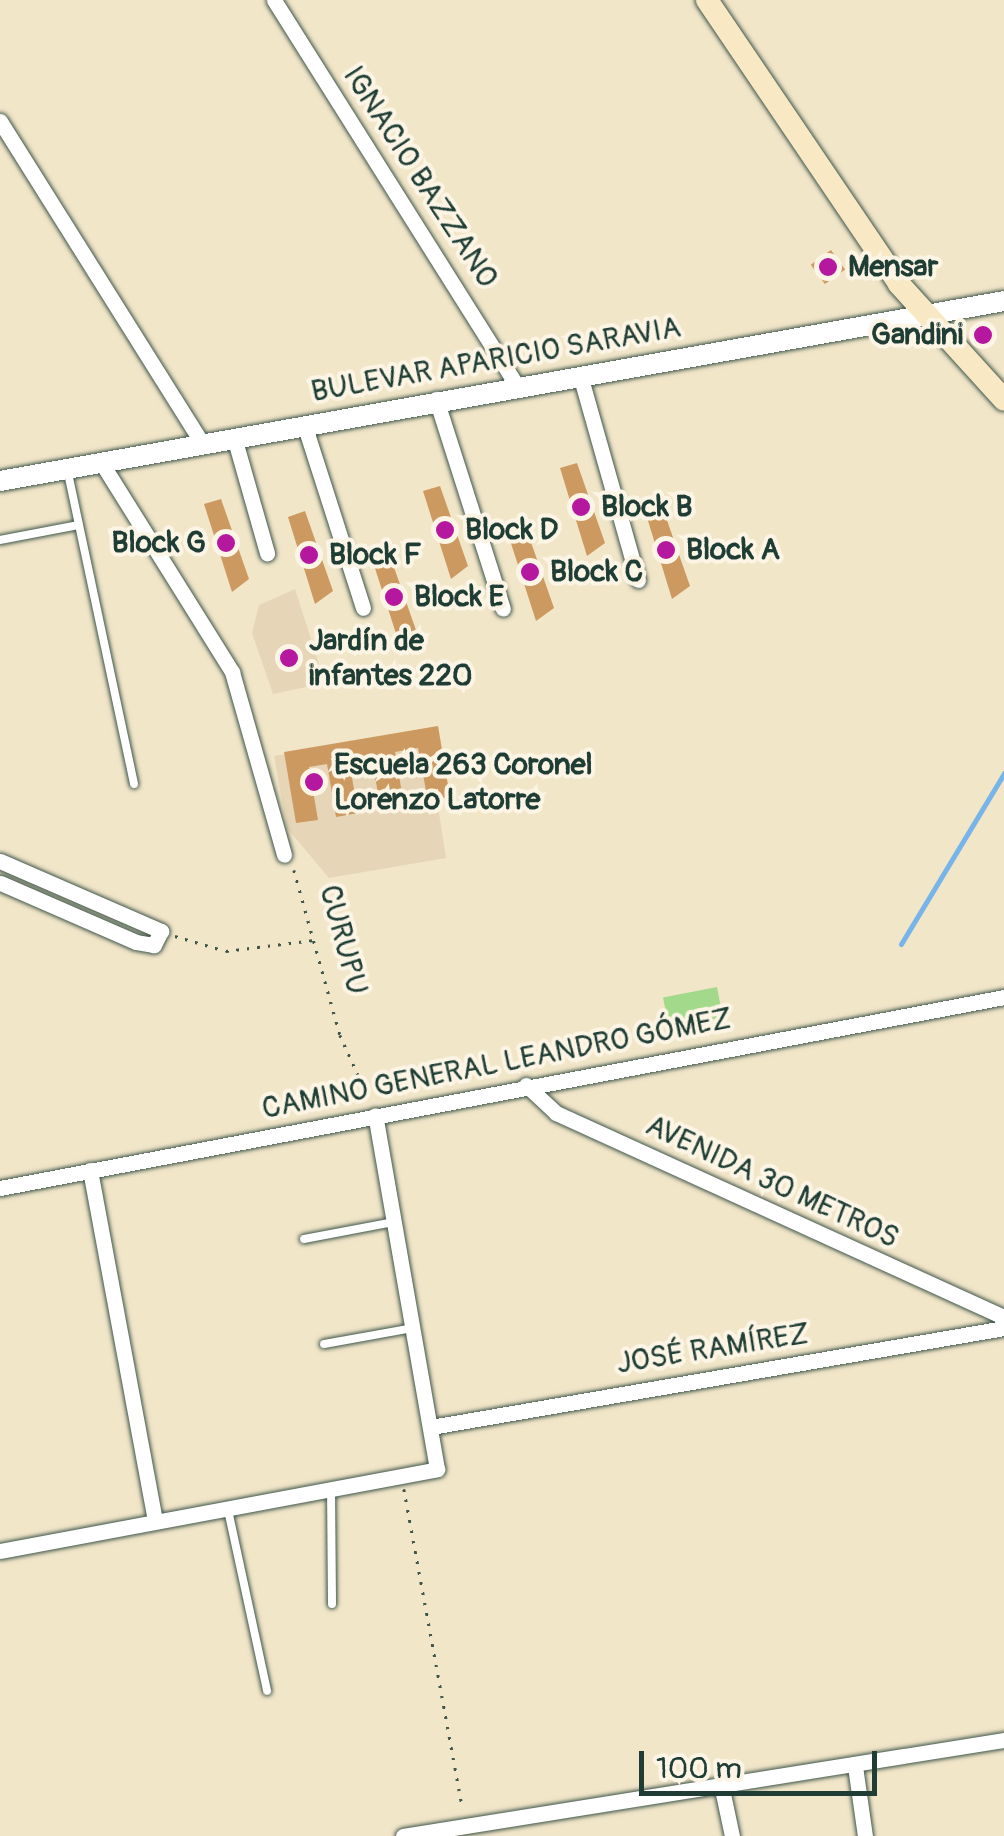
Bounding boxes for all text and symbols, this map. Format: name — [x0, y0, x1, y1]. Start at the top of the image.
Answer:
street label: IGNACIO BAZZANO — [335, 60, 505, 294]
place label: Mensar — [848, 249, 938, 285]
marker: Mensar — [817, 256, 839, 278]
street label: BULEVAR APARICIO SARAVIA — [308, 310, 684, 410]
place label: Gandini — [871, 317, 963, 353]
marker: Gandini — [972, 324, 994, 346]
place label: Block B — [601, 489, 692, 525]
marker: Block B — [570, 496, 592, 518]
place label: Block D — [465, 512, 558, 548]
marker: Block D — [434, 519, 456, 541]
place label: Block G — [112, 525, 206, 561]
marker: Block G — [215, 532, 237, 554]
place label: Block A — [686, 532, 780, 568]
place label: Block F — [329, 537, 422, 573]
marker: Block A — [655, 539, 677, 561]
marker: Block F — [298, 544, 320, 566]
place label: Block C — [550, 554, 643, 590]
marker: Block C — [519, 561, 541, 583]
place label: Block E — [414, 579, 504, 615]
marker: Block E — [383, 586, 405, 608]
place label: Jardín de infantes 220 — [309, 623, 473, 694]
marker: Jardín de infantes 220 — [278, 647, 300, 669]
place label: Escuela 263 Coronel Lorenzo Latorre — [334, 747, 593, 818]
marker: Escuela 263 Coronel Lorenzo Latorre — [303, 771, 325, 793]
street label: CURUPU — [311, 881, 375, 999]
street label: CAMINO GENERAL LEANDRO GÓMEZ — [259, 1001, 735, 1127]
street label: AVENIDA 30 METROS — [640, 1108, 904, 1256]
street label: JOSÉ RAMÍREZ — [614, 1316, 812, 1382]
scale bar — [644, 1731, 882, 1793]
text: 100 m — [656, 1750, 742, 1787]

